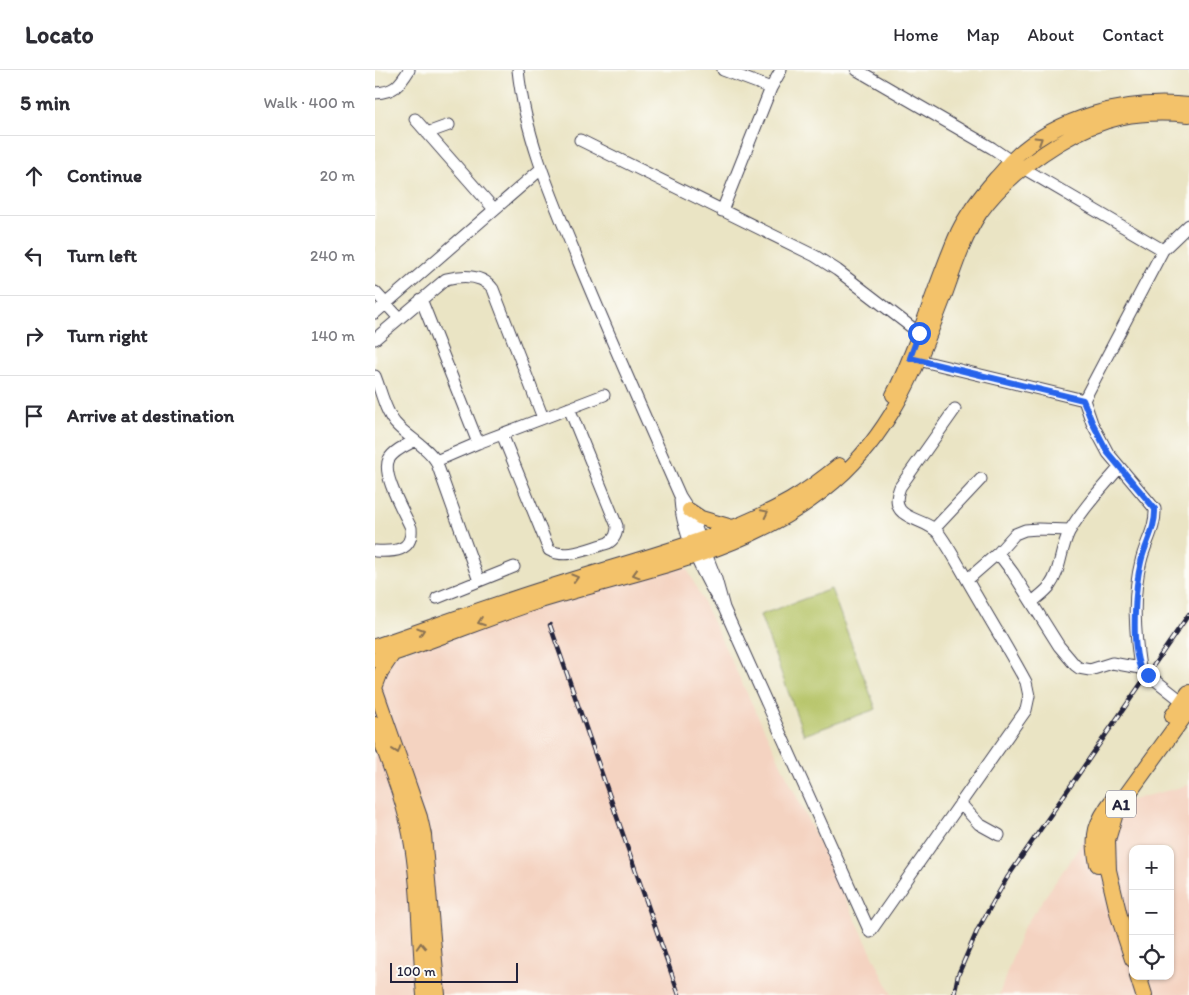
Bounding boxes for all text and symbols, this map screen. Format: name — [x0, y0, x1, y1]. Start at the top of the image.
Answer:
text: Locato — [25, 20, 94, 49]
text: Home — [893, 24, 939, 46]
text: Map — [967, 24, 1000, 46]
text: About — [1028, 24, 1074, 46]
text: Contact — [1102, 24, 1164, 46]
text: 5 min — [20, 90, 70, 115]
text: Walk · 400 m — [263, 93, 355, 112]
one-way arrow — [1034, 136, 1043, 146]
icon: ahead — [20, 162, 48, 190]
text: Continue — [67, 164, 142, 187]
text: 20 m — [320, 166, 355, 185]
icon: left — [20, 242, 48, 270]
text: Turn left — [67, 244, 137, 267]
text: 240 m — [310, 246, 355, 265]
icon: right — [20, 322, 48, 350]
route start — [908, 322, 931, 345]
text: Turn right — [67, 324, 148, 347]
text: 140 m — [311, 326, 355, 345]
icon: arrive — [20, 402, 48, 430]
text: Arrive at destination — [67, 404, 234, 427]
one-way arrow — [760, 509, 769, 519]
one-way arrow — [633, 568, 641, 578]
one-way arrow — [571, 574, 579, 584]
one-way arrow — [477, 616, 486, 626]
one-way arrow — [417, 626, 425, 636]
route end — [1137, 664, 1160, 687]
one-way arrow — [391, 746, 401, 754]
road number: A1 — [1106, 791, 1136, 818]
map controls — [1129, 845, 1174, 980]
button: + — [1129, 845, 1174, 890]
button: − — [1129, 890, 1174, 935]
button: locate — [1129, 935, 1174, 980]
one-way arrow — [416, 942, 427, 950]
scale bar — [390, 960, 517, 983]
text: 100 m — [397, 963, 436, 980]

